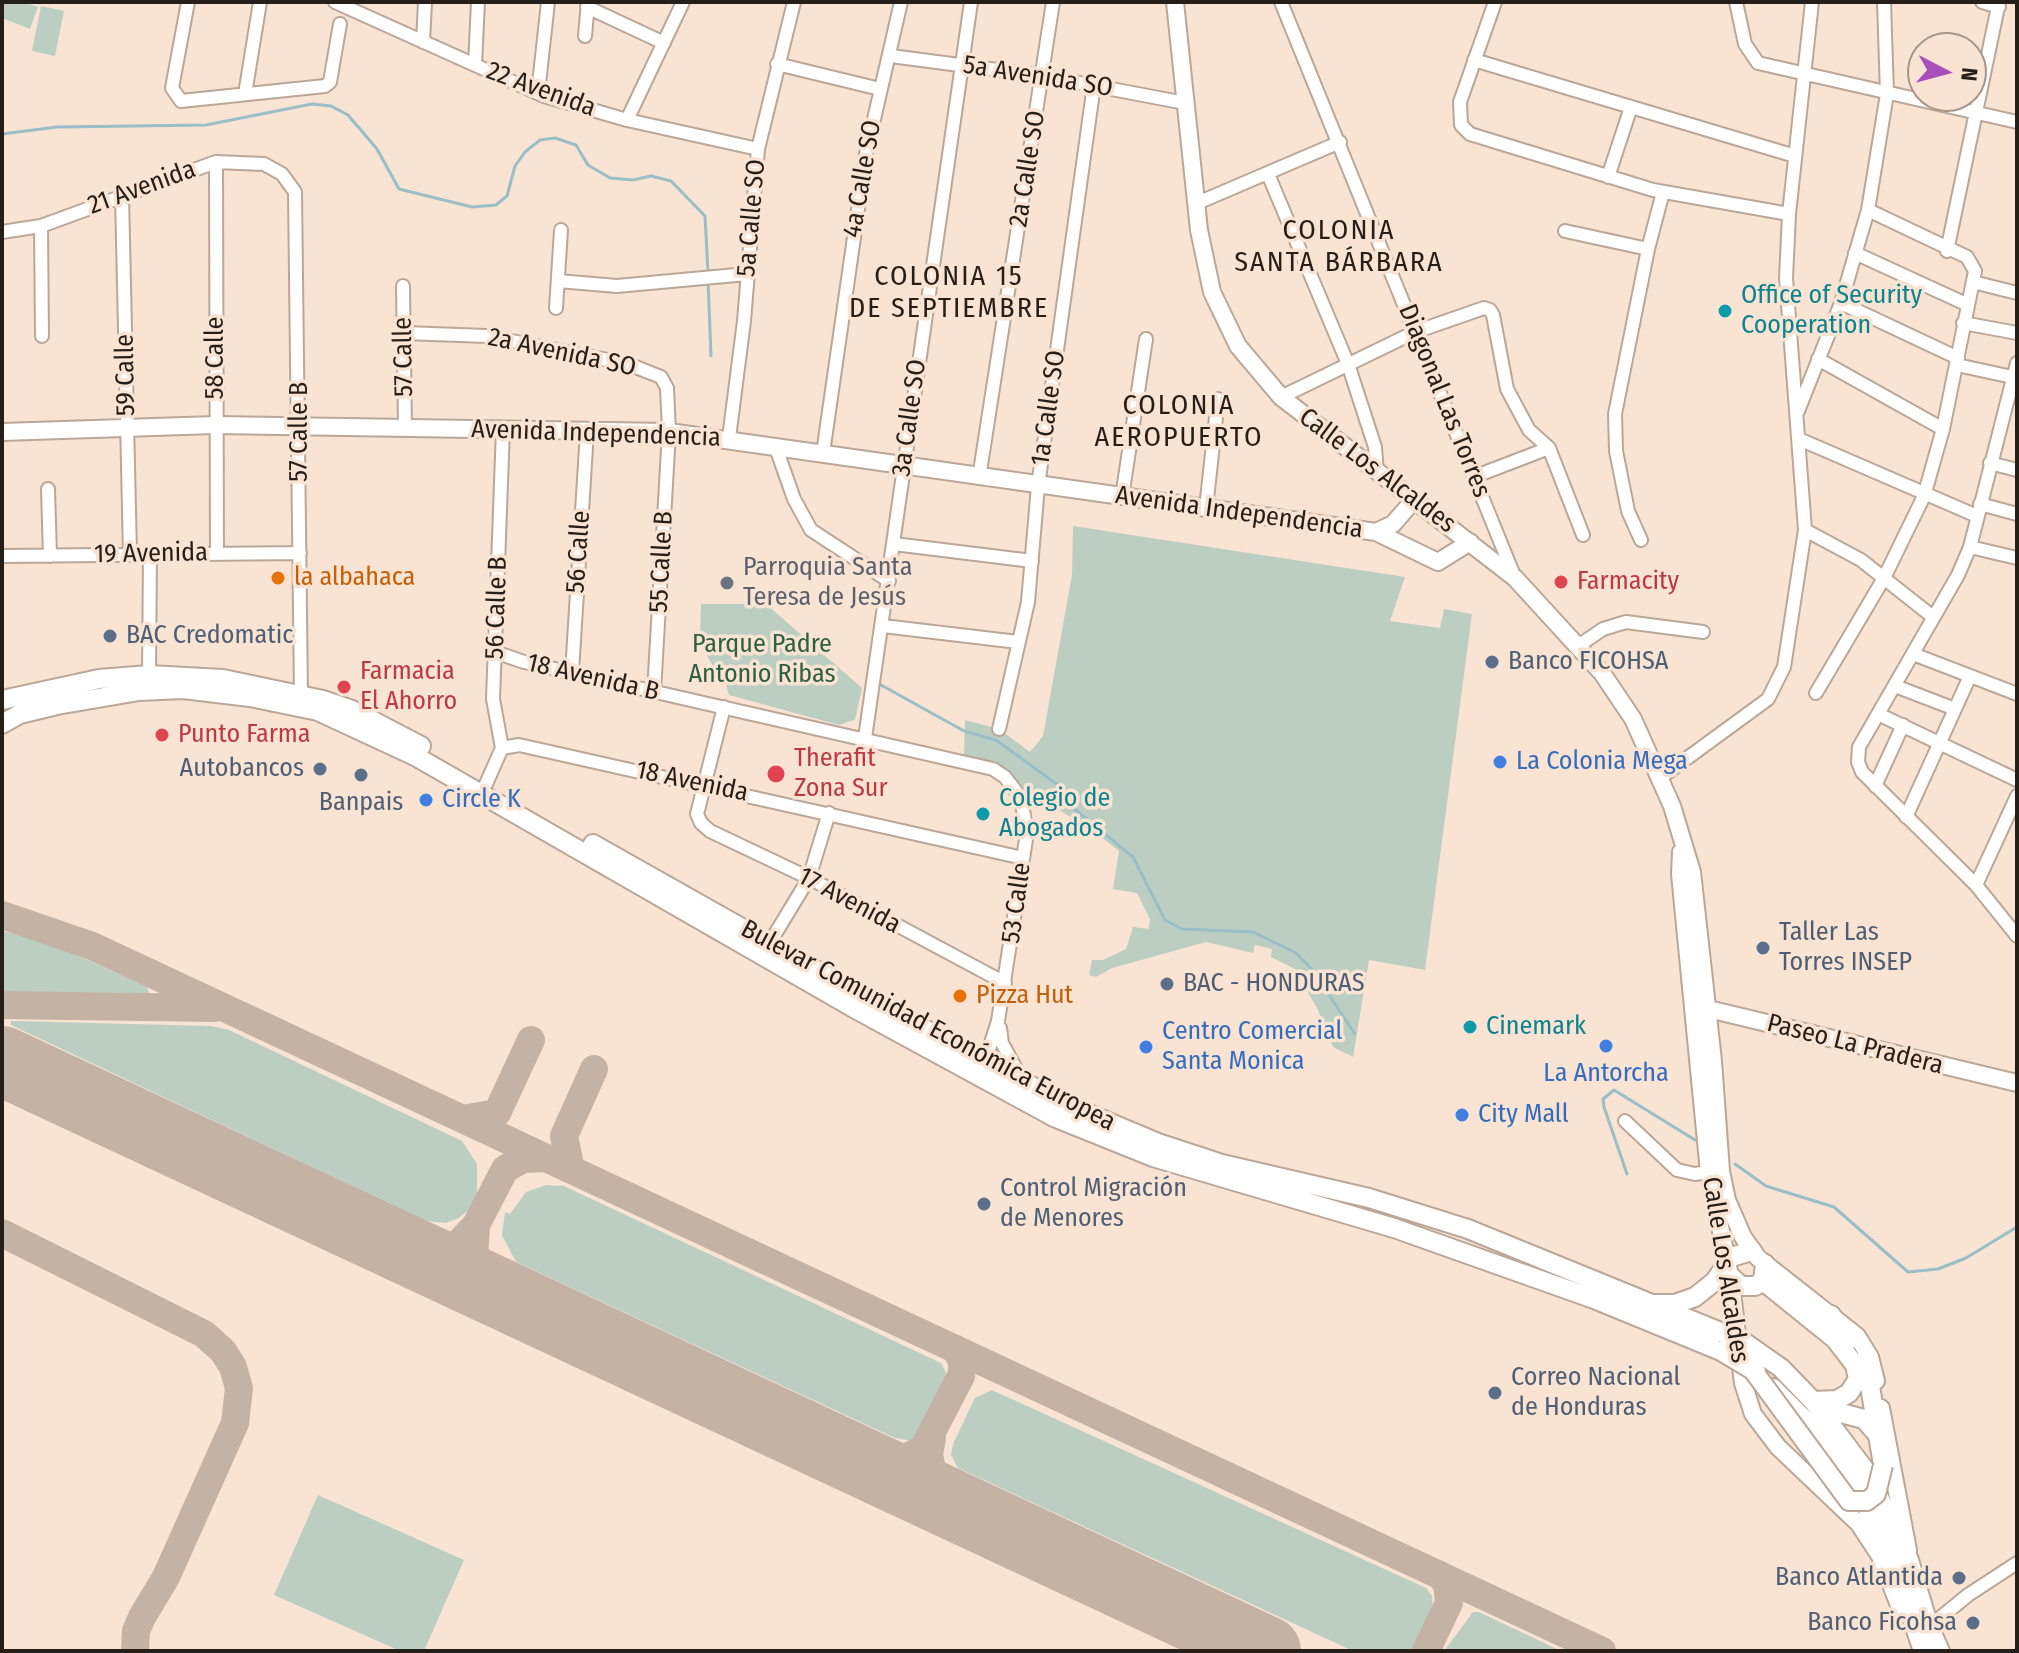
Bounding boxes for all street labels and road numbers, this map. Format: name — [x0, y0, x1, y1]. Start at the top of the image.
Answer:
street label: 5a Avenida SO — [961, 50, 1115, 104]
street label: 22 Avenida — [482, 56, 600, 124]
street label: 2a Calle SO — [1003, 109, 1053, 229]
street label: 4a Calle SO — [837, 118, 889, 240]
street label: 21 Avenida — [84, 154, 200, 222]
street label: 5a Calle SO — [731, 158, 773, 278]
street label: Diagonal Las Torres — [1391, 300, 1497, 502]
street label: 58 Calle — [200, 317, 232, 399]
street label: 57 Calle — [388, 317, 420, 397]
street label: 2a Avenida SO — [485, 322, 639, 384]
street label: 59 Calle — [110, 334, 142, 416]
street label: 1a Calle SO — [1025, 348, 1073, 468]
street label: 3a Calle SO — [886, 358, 934, 478]
street label: 57 Calle B — [284, 382, 316, 482]
street label: Calle Los Alcaldes — [1292, 402, 1462, 540]
street label: Avenida Independencia — [471, 414, 721, 454]
street label: Avenida Independencia — [1113, 480, 1365, 546]
street label: 56 Calle — [561, 510, 597, 594]
street label: 55 Calle B — [644, 510, 680, 614]
street label: 19 Avenida — [94, 537, 208, 571]
street label: 56 Calle B — [480, 556, 514, 660]
street label: 18 Avenida B — [524, 648, 662, 708]
street label: 18 Avenida — [633, 755, 751, 809]
street label: 53 Calle — [996, 860, 1038, 946]
street label: 17 Avenida — [792, 861, 906, 941]
street label: Bulevar Comunidad Económica Europea — [735, 914, 1121, 1138]
street label: Paseo La Pradera — [1764, 1008, 1946, 1082]
street label: Calle Los Alcaldes — [1695, 1175, 1755, 1365]

